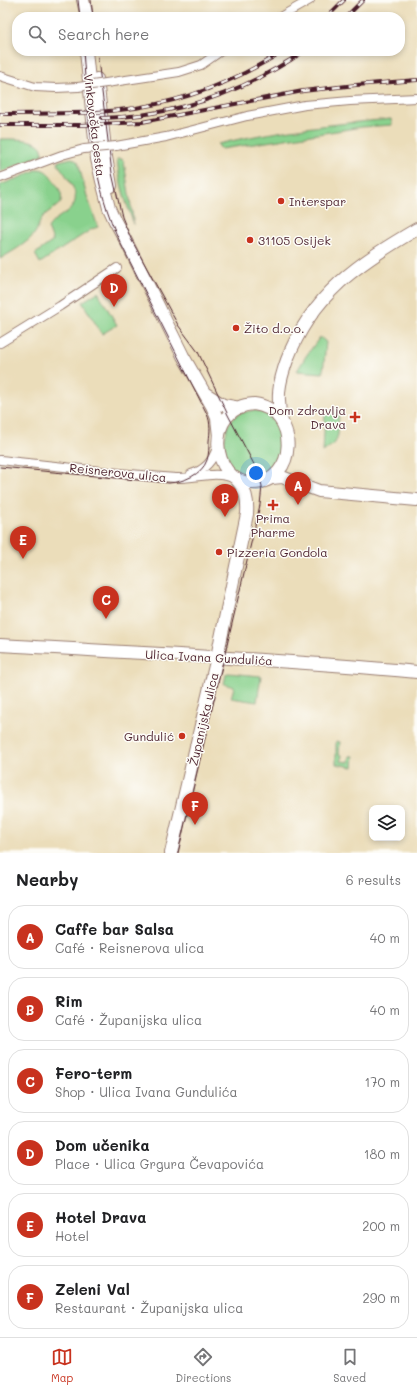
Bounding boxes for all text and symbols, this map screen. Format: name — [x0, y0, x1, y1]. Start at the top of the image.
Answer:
search box — [12, 12, 405, 56]
icon: search — [26, 23, 48, 45]
text: Search here — [58, 24, 149, 44]
street label: Vinkovačka cesta — [81, 73, 109, 177]
place label: Interspar — [289, 193, 346, 209]
marker: Interspar — [276, 196, 286, 206]
place label: 31105 Osijek — [258, 232, 331, 248]
marker: 31105 Osijek — [245, 235, 255, 245]
pin: D — [101, 274, 127, 307]
place label: Žito d.o.o. — [244, 320, 304, 336]
marker: Žito d.o.o. — [231, 323, 241, 333]
place label: Dom zdravlja Drava — [269, 402, 346, 432]
marker: Dom zdravlja Drava — [349, 411, 361, 423]
street label: Reisnerova ulica — [69, 459, 167, 485]
your location — [246, 463, 266, 483]
pin: A — [285, 472, 311, 505]
pin: B — [212, 484, 238, 517]
marker: Prima Pharme — [268, 500, 278, 510]
place label: Prima Pharme — [251, 510, 295, 540]
pin: E — [10, 526, 36, 559]
place label: Pizzeria Gondola — [227, 544, 328, 560]
marker: Pizzeria Gondola — [214, 547, 224, 557]
pin: C — [93, 586, 119, 619]
street label: Ulica Ivana Gundulića — [145, 646, 273, 668]
street label: Županijska ulica — [184, 671, 222, 767]
place label: Gundulić — [124, 728, 174, 744]
marker: Gundulić — [177, 731, 187, 741]
pin: F — [182, 792, 208, 825]
map controls — [369, 805, 405, 841]
button: layers — [369, 805, 405, 841]
text: Nearby — [16, 868, 78, 890]
text: 6 results — [346, 871, 401, 888]
text: Caffe bar Salsa — [55, 919, 174, 939]
text: A — [25, 929, 35, 946]
text: 40 m — [370, 929, 400, 946]
text: Café · Reisnerova ulica — [55, 939, 204, 956]
text: Rim — [55, 991, 82, 1011]
text: B — [26, 1001, 34, 1018]
text: 40 m — [370, 1001, 400, 1018]
text: Café · Županijska ulica — [55, 1011, 202, 1028]
text: Fero-term — [55, 1063, 132, 1083]
text: C — [25, 1073, 35, 1090]
text: 170 m — [364, 1073, 400, 1090]
text: Shop · Ulica Ivana Gundulića — [55, 1083, 238, 1100]
text: Dom učenika — [55, 1135, 150, 1155]
text: D — [25, 1145, 35, 1162]
text: 180 m — [364, 1145, 400, 1162]
text: Place · Ulica Grgura Čevapovića — [55, 1155, 264, 1172]
text: Hotel Drava — [55, 1207, 146, 1227]
text: E — [26, 1217, 34, 1234]
text: 200 m — [362, 1217, 400, 1234]
text: Hotel — [55, 1227, 89, 1244]
text: Zeleni Val — [55, 1279, 130, 1299]
text: F — [26, 1289, 34, 1306]
text: 290 m — [363, 1289, 400, 1306]
text: Restaurant · Županijska ulica — [55, 1299, 243, 1316]
tab: Map — [51, 1346, 73, 1385]
tab: Directions — [175, 1346, 231, 1385]
tab: Saved — [333, 1346, 366, 1385]

